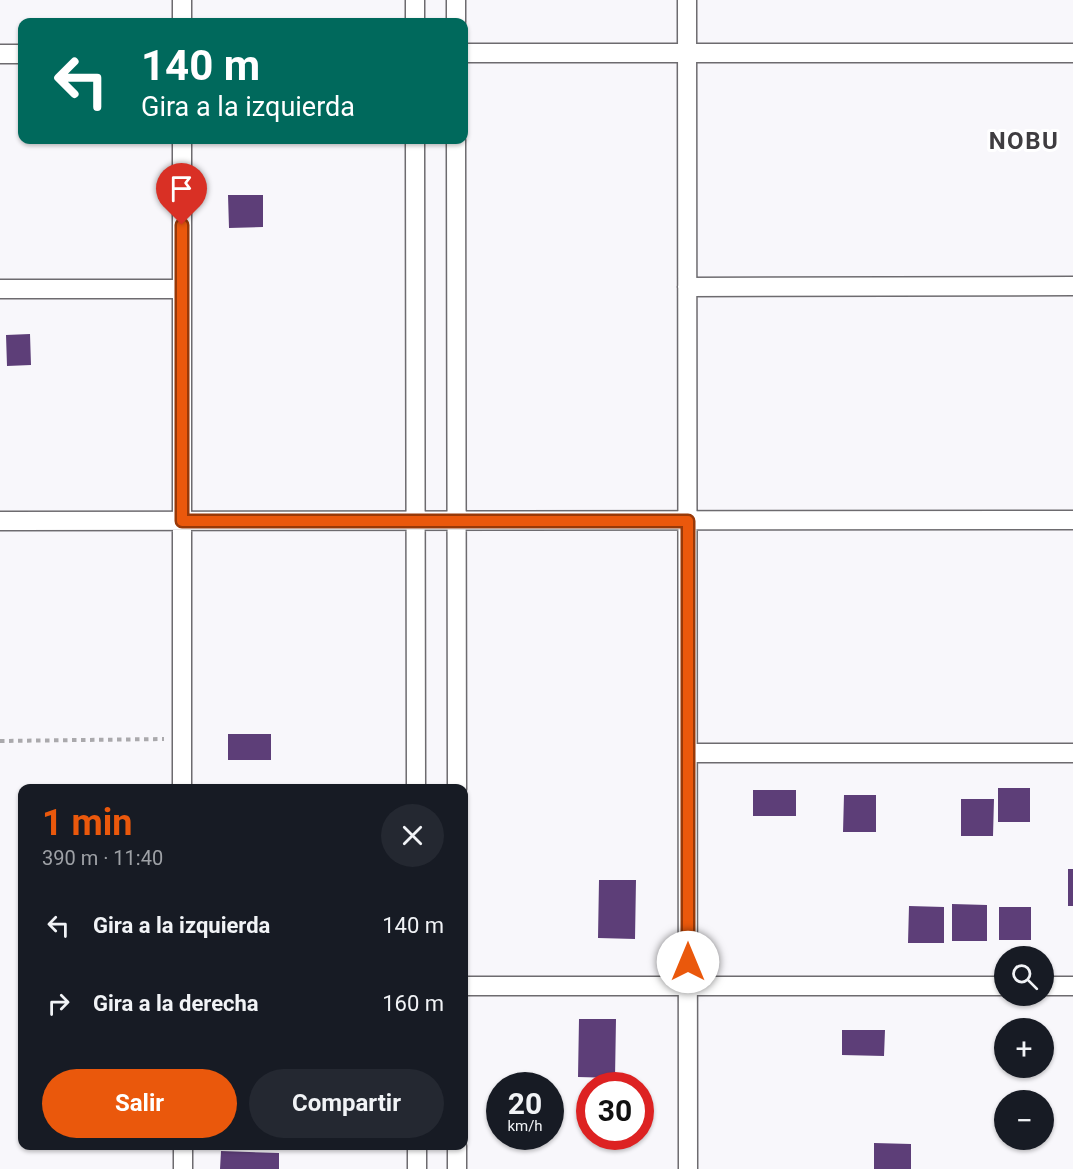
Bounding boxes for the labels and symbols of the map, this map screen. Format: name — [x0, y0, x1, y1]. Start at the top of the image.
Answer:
district label: NOBU — [989, 127, 1059, 155]
pin — [156, 163, 207, 225]
position arrow — [656, 930, 720, 994]
speed limit sign: 30 — [576, 1072, 654, 1150]

